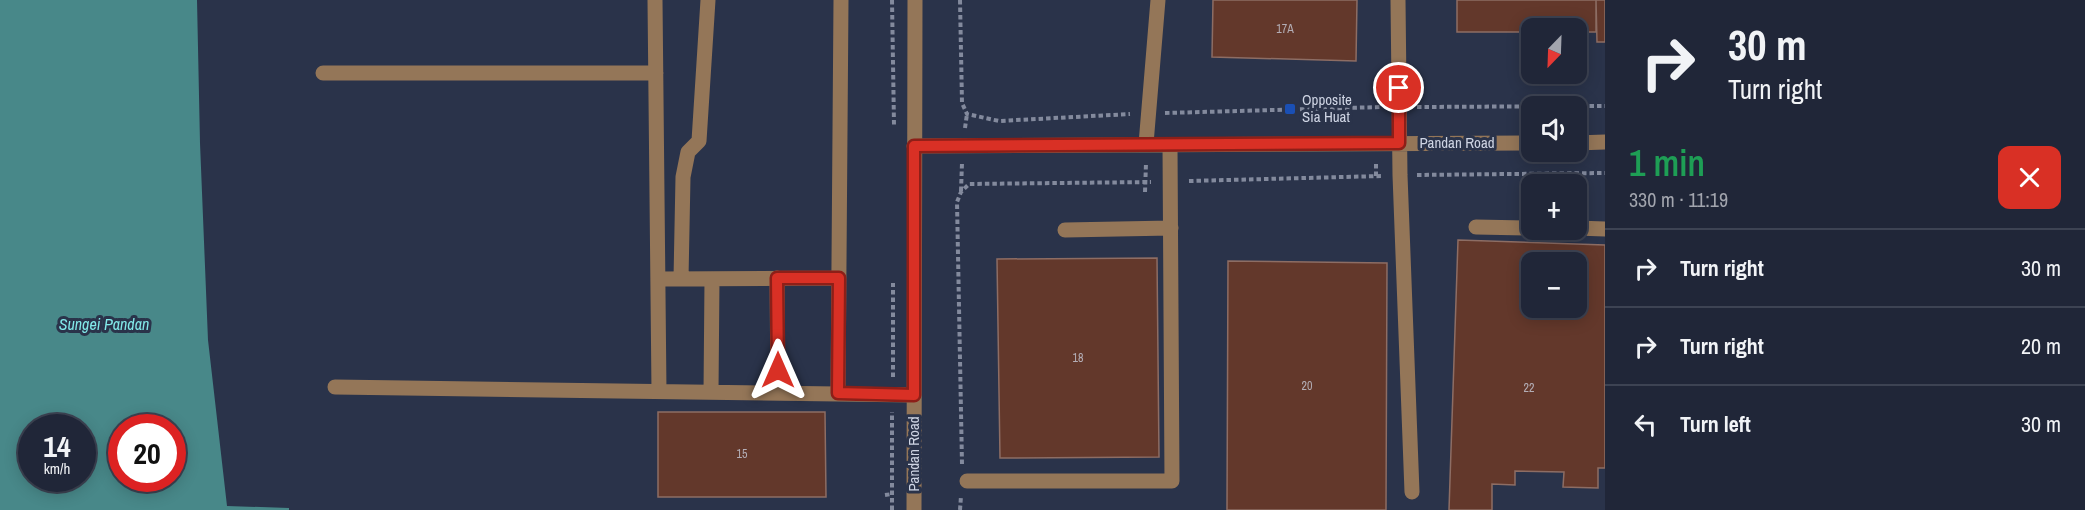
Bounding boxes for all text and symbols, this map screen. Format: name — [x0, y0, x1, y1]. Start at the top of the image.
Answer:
text: 30 m — [1728, 17, 1807, 73]
north arrow — [1521, 18, 1587, 84]
map controls — [1521, 18, 1587, 318]
house number: 17A — [1276, 21, 1294, 37]
icon: right — [1629, 24, 1707, 102]
pin — [1373, 62, 1424, 113]
icon: arrive — [1382, 71, 1415, 104]
text: Turn right — [1728, 71, 1822, 107]
place label: Opposite Sia Huat — [1302, 89, 1352, 127]
button: sound — [1521, 96, 1587, 162]
marker: Opposite Sia Huat — [1283, 102, 1297, 116]
street label: Pandan Road — [1419, 132, 1495, 153]
text: 1 min — [1629, 139, 1705, 187]
button: close — [1998, 146, 2061, 209]
button: + — [1521, 174, 1587, 240]
text: 330 m · 11:19 — [1629, 186, 1728, 213]
button: − — [1521, 252, 1587, 318]
icon: right — [1629, 252, 1662, 285]
text: Turn right — [1680, 253, 1764, 283]
text: 30 m — [2021, 253, 2061, 283]
water label: Sungei Pandan — [59, 313, 149, 335]
icon: right — [1629, 330, 1662, 363]
text: Turn right — [1680, 331, 1764, 361]
text: 20 m — [2021, 331, 2061, 361]
position arrow — [746, 338, 810, 402]
house number: 18 — [1073, 350, 1083, 366]
house number: 20 — [1302, 378, 1312, 394]
house number: 22 — [1524, 380, 1534, 396]
icon: left — [1629, 408, 1662, 441]
text: Turn left — [1680, 409, 1751, 439]
text: 30 m — [2021, 409, 2061, 439]
speed limit sign: 20 — [108, 414, 186, 492]
street label: Pandan Road — [903, 416, 924, 492]
text: 14 — [43, 426, 71, 466]
house number: 15 — [737, 446, 748, 462]
text: km/h — [44, 458, 70, 479]

